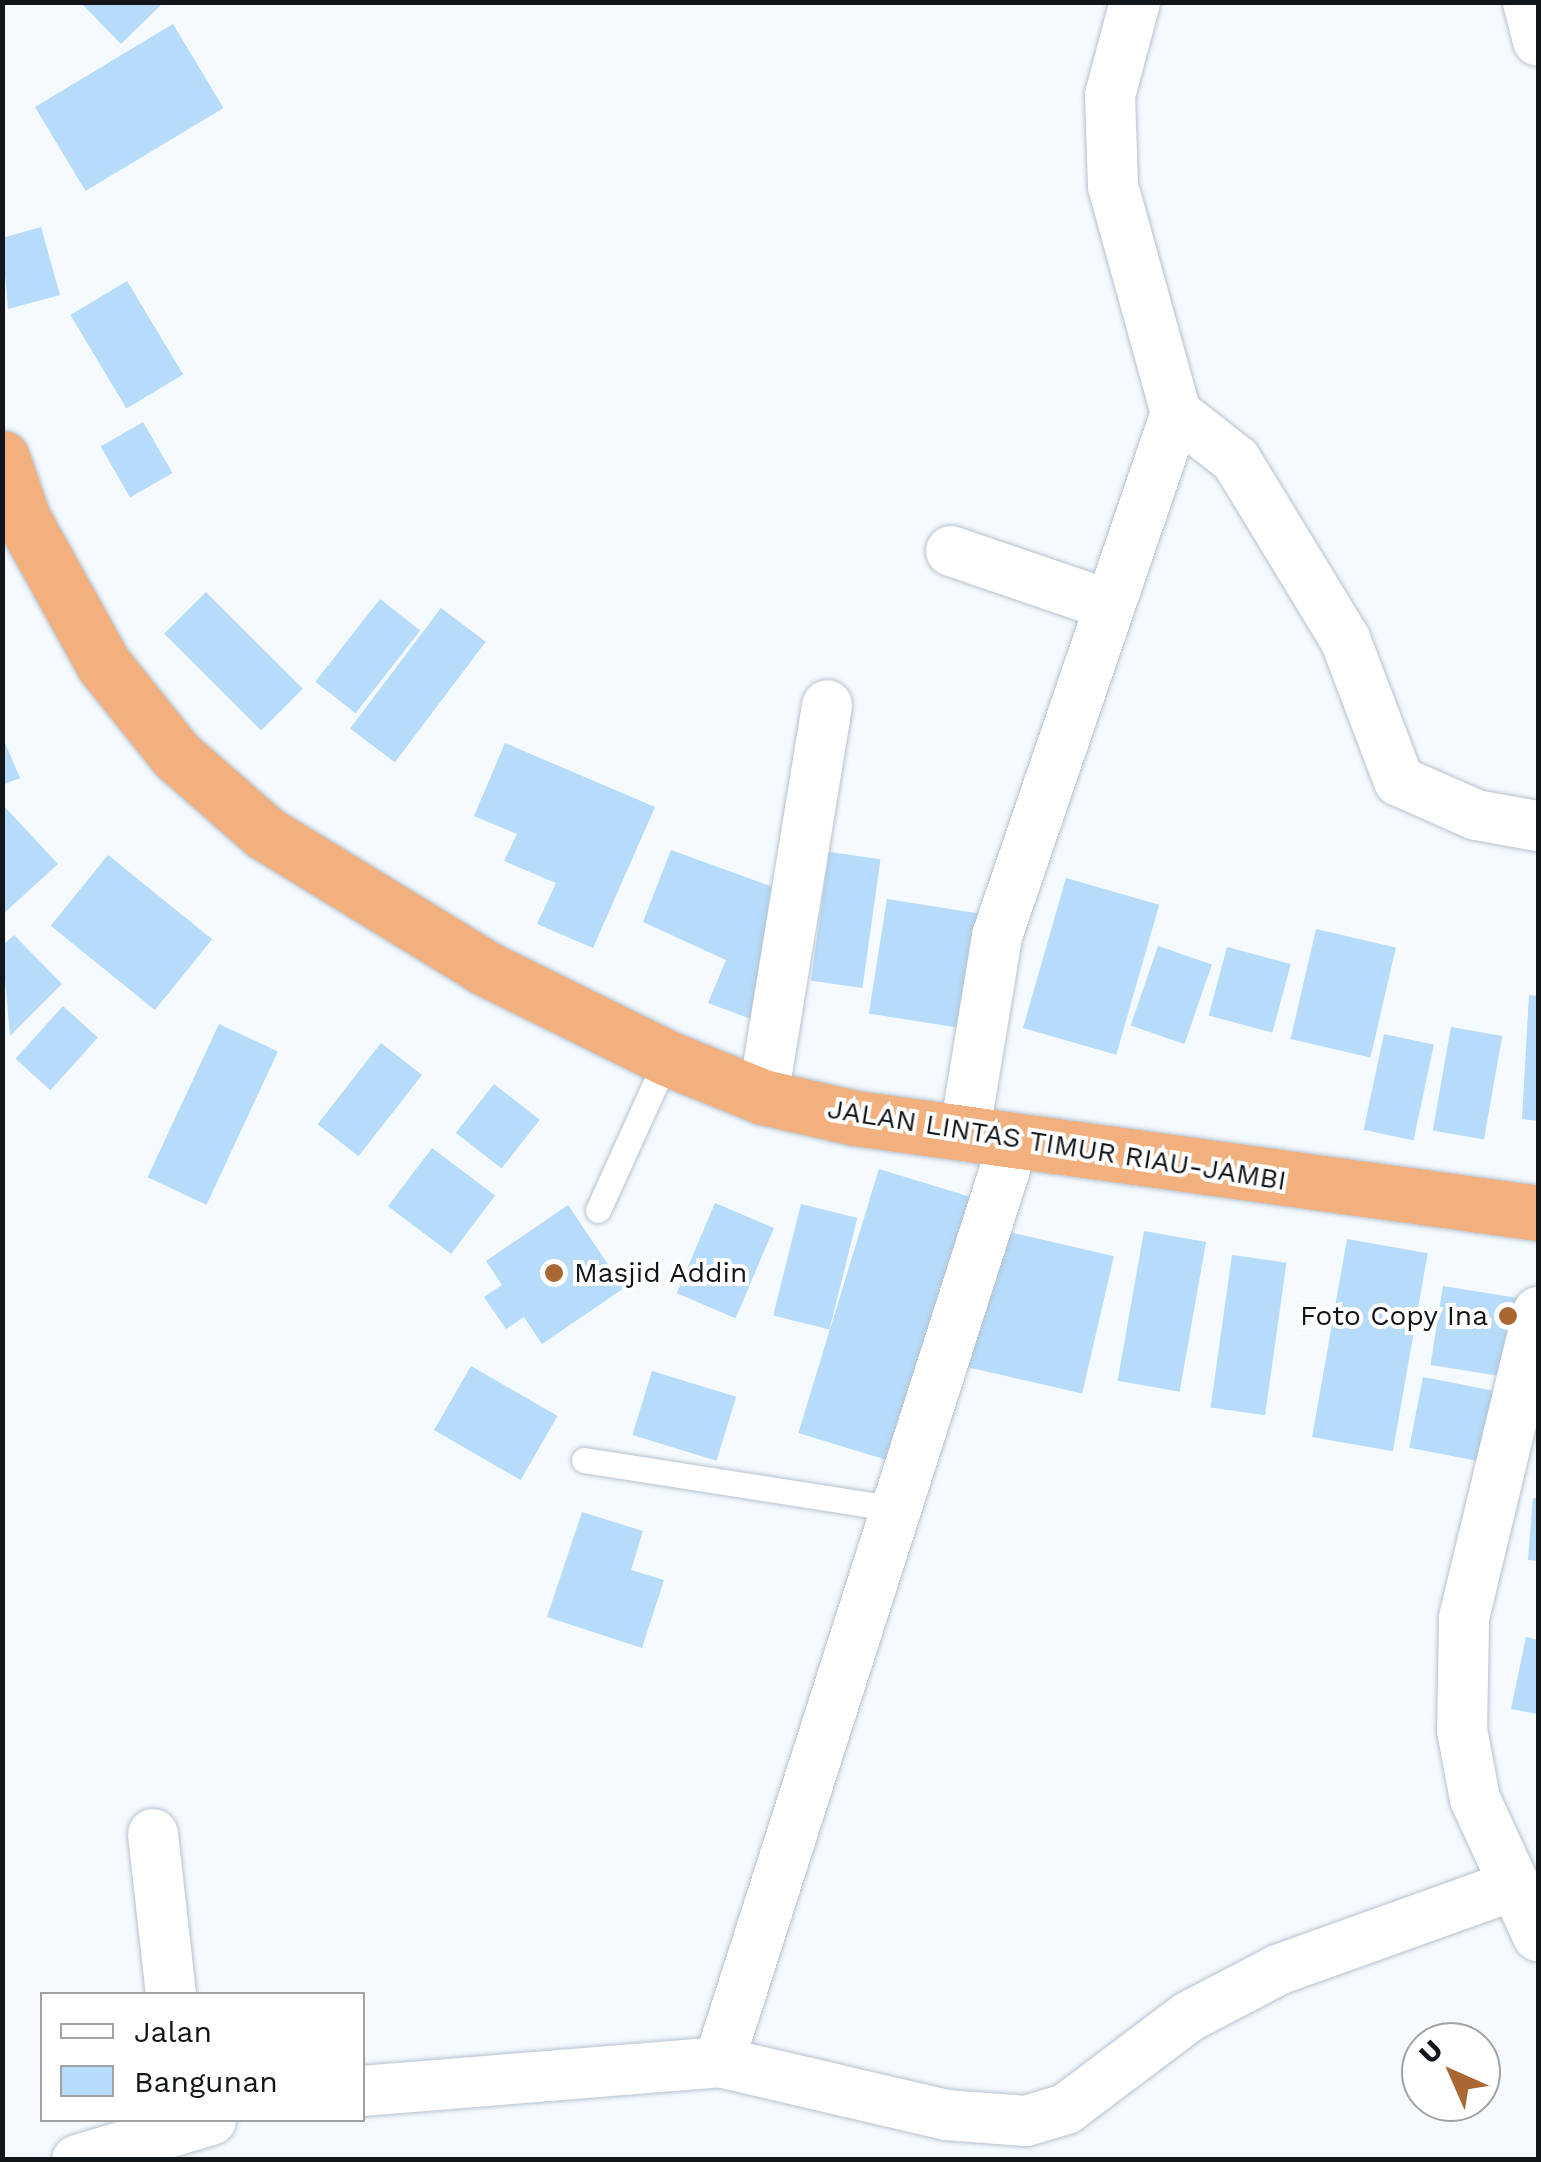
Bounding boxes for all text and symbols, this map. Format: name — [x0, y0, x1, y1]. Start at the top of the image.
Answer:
street label: JALAN LINTAS TIMUR RIAU-JAMBI — [825, 1092, 1289, 1198]
place label: Masjid Addin — [574, 1256, 748, 1290]
marker: Masjid Addin — [543, 1262, 565, 1284]
place label: Foto Copy Ina — [1299, 1299, 1488, 1333]
marker: Foto Copy Ina — [1497, 1305, 1519, 1327]
legend — [40, 1992, 365, 2122]
text: Jalan — [134, 2014, 212, 2049]
north arrow — [1401, 2022, 1501, 2122]
text: U — [1412, 2033, 1450, 2071]
text: Bangunan — [134, 2064, 278, 2099]

